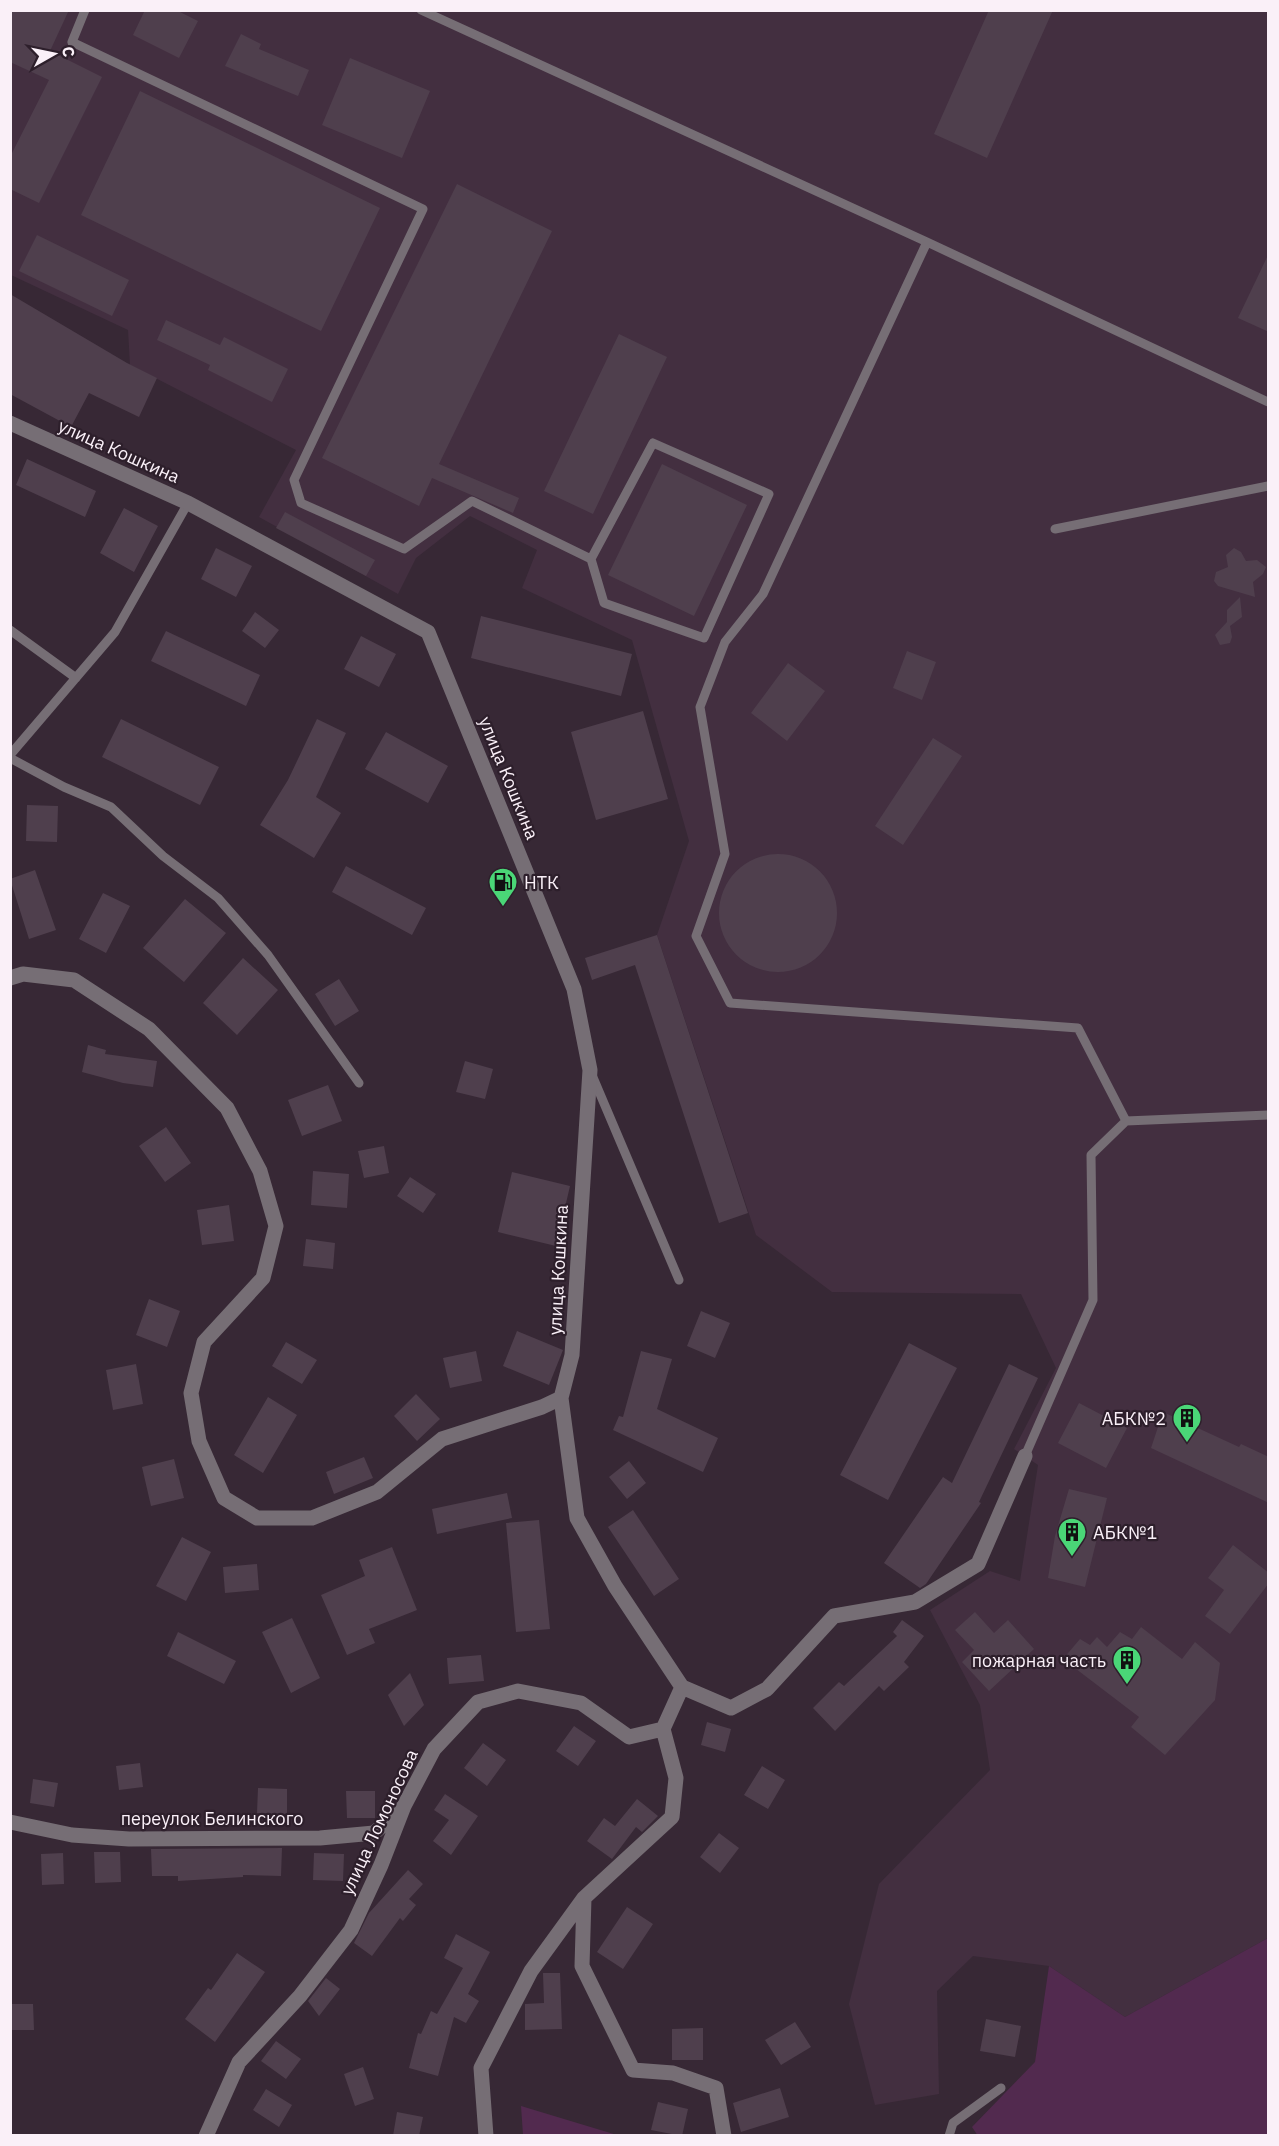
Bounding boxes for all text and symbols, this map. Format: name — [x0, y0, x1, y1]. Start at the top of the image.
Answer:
north arrow — [24, 24, 84, 84]
text: С — [58, 45, 80, 58]
street label: улица Кошкина — [55, 414, 184, 488]
street label: улица Кошкина — [474, 713, 544, 843]
fuel station icon: НТК — [487, 866, 519, 908]
place label: НТК — [524, 871, 559, 894]
street label: улица Кошкина — [543, 1204, 573, 1336]
building icon: АБК№2 — [1171, 1402, 1203, 1444]
place label: АБК№2 — [1102, 1407, 1166, 1430]
building icon: АБК№1 — [1056, 1516, 1088, 1558]
place label: АБК№1 — [1093, 1521, 1157, 1544]
building icon: пожарная часть — [1111, 1644, 1143, 1686]
place label: пожарная часть — [972, 1649, 1106, 1672]
street label: улица Ломоносова — [335, 1745, 423, 1899]
street label: переулок Белинского — [121, 1807, 303, 1830]

